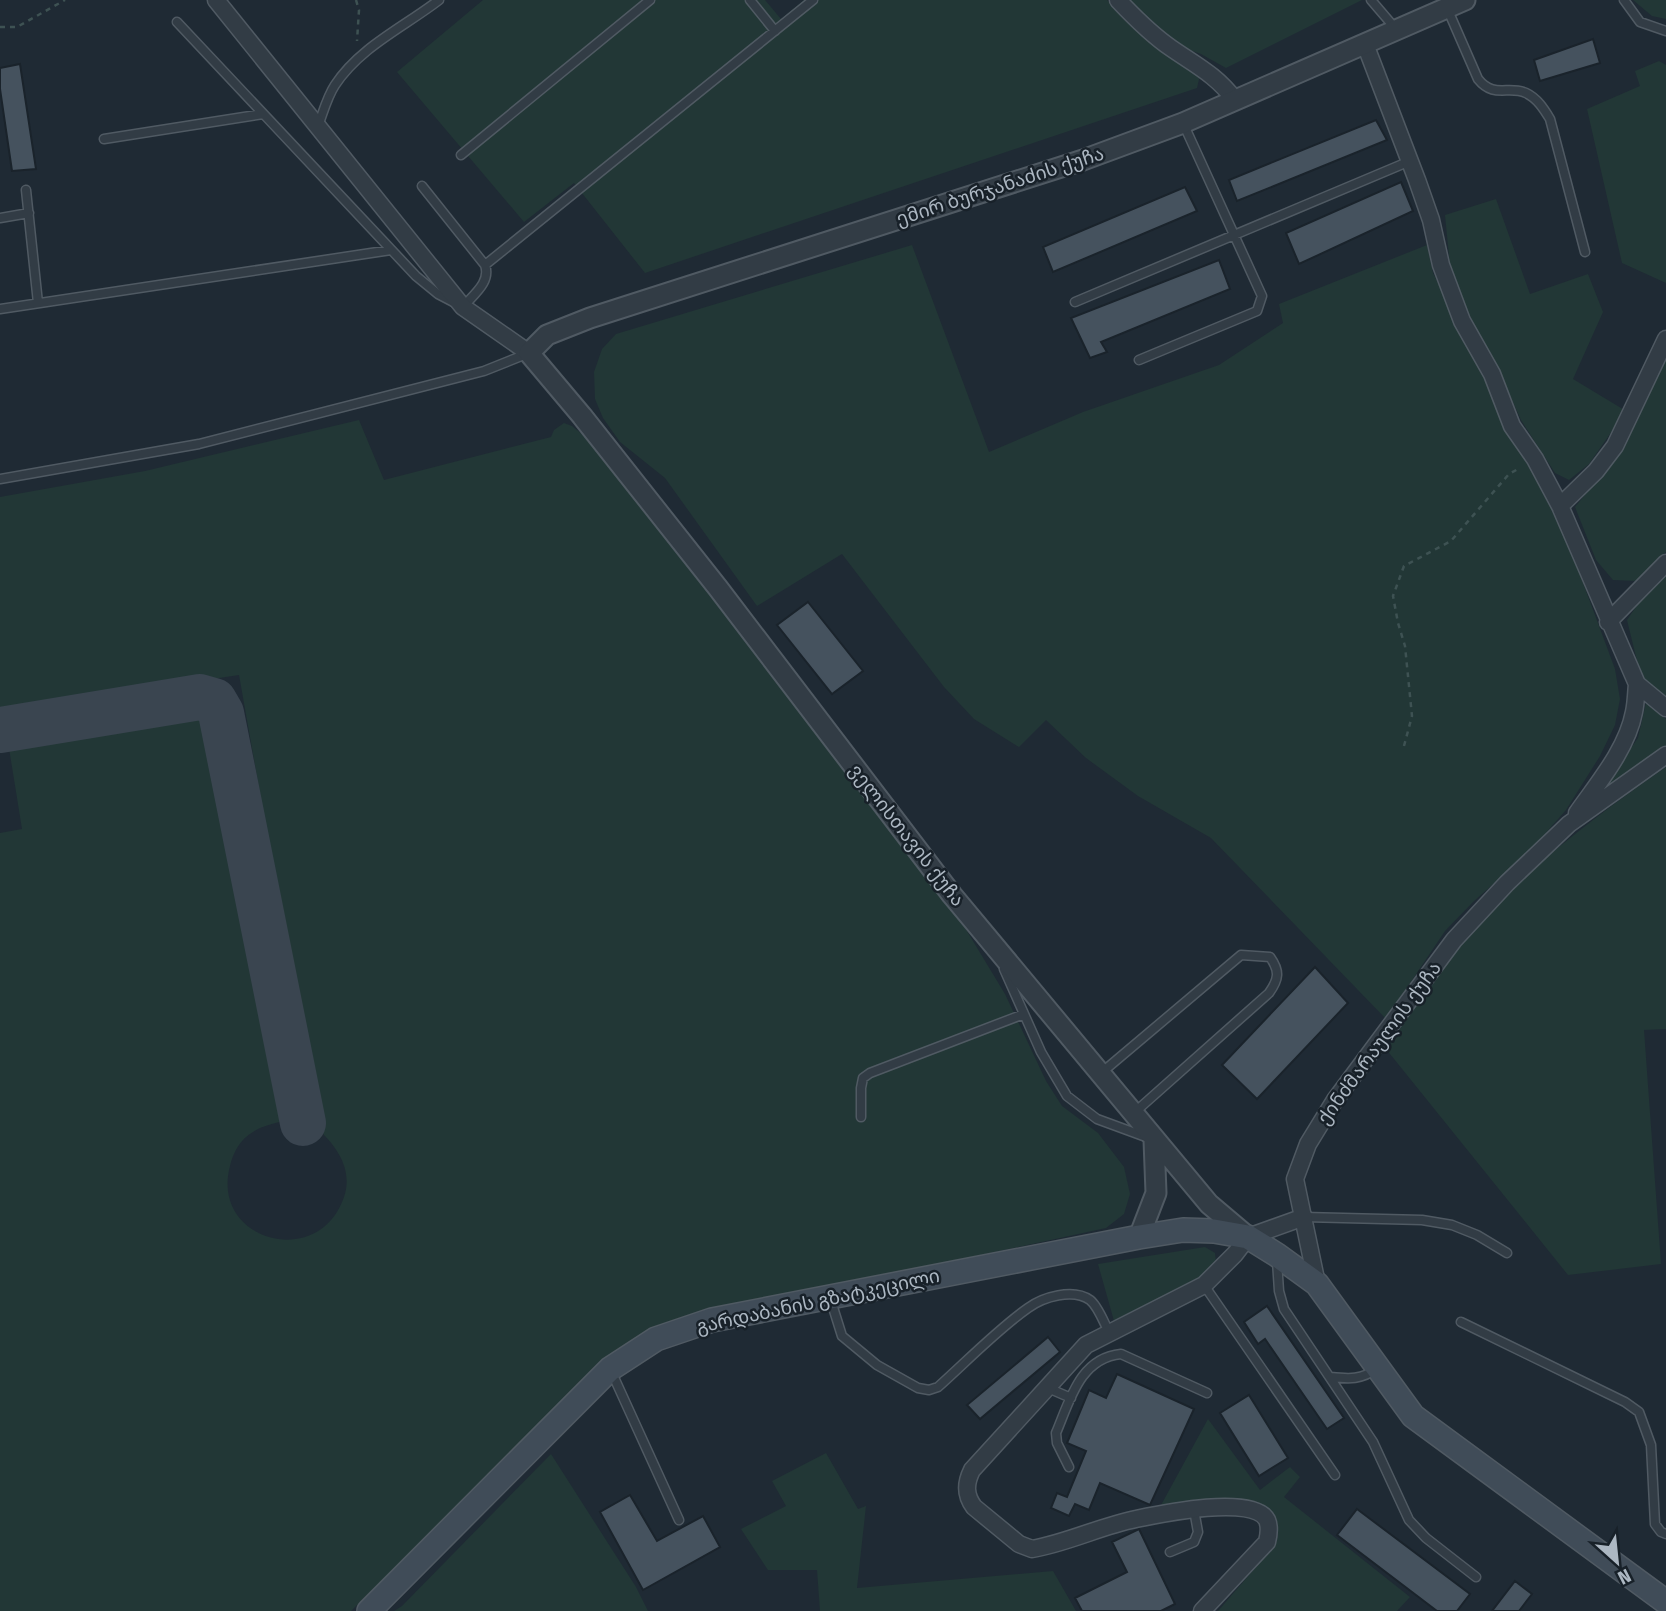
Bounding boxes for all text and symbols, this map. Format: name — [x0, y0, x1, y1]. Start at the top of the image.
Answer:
street label: ემირ ბურჯანაძის ქუჩა — [893, 142, 1107, 230]
street label: ველისთავის ქუჩა — [844, 759, 970, 911]
street label: ქინძმარაულის ქუჩა — [1312, 957, 1447, 1130]
street label: გარდაბანის გზატკეცილი — [694, 1264, 942, 1339]
north arrow — [1582, 1527, 1652, 1597]
text: N — [1614, 1564, 1635, 1590]

